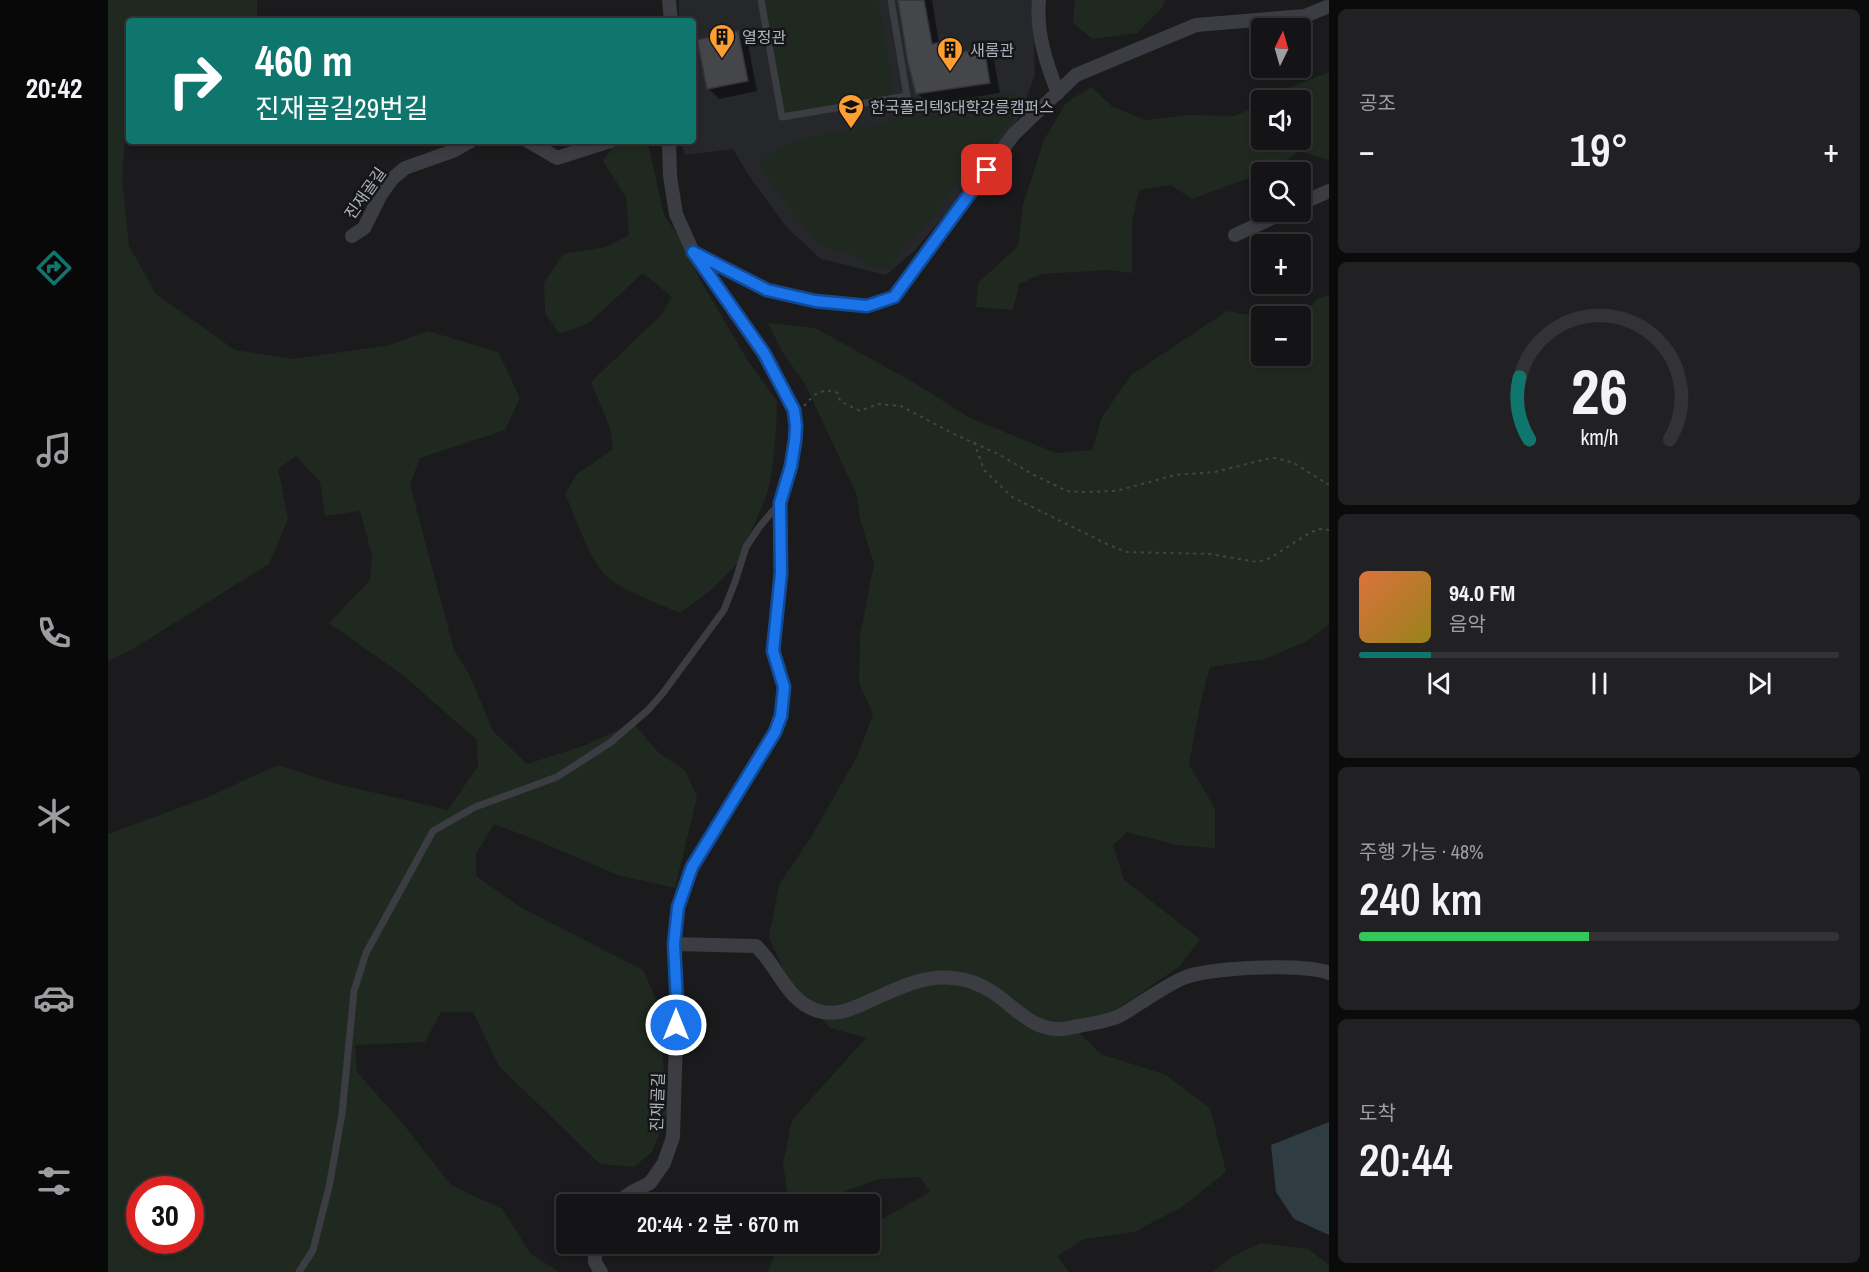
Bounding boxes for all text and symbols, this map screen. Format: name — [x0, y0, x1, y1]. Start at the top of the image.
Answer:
north arrow — [1251, 18, 1311, 78]
map controls — [1251, 18, 1311, 366]
building icon: 열정관 — [707, 22, 737, 60]
place label: 열정관 — [742, 26, 786, 48]
text: 460 m — [255, 33, 353, 89]
building icon: 새롬관 — [935, 35, 965, 73]
place label: 새롬관 — [970, 39, 1014, 61]
icon: right — [156, 42, 234, 120]
text: 20:42 — [26, 70, 82, 106]
text: 공조 — [1359, 89, 1396, 116]
text: 진재골길29번길 — [255, 90, 429, 126]
button: sound — [1251, 90, 1311, 150]
school or university icon: 한국폴리텍3대학강릉캠퍼스 — [836, 92, 866, 130]
place label: 한국폴리텍3대학강릉캠퍼스 — [870, 96, 1054, 118]
text: 19° — [1569, 119, 1629, 180]
text: − — [1359, 128, 1375, 172]
text: + — [1823, 128, 1839, 172]
pin — [961, 144, 1012, 195]
icon: arrive — [970, 153, 1003, 186]
button: search — [1251, 162, 1311, 222]
street label: 진재골길 — [339, 163, 391, 223]
button: + — [1251, 234, 1311, 294]
icon: directions — [33, 247, 75, 289]
button: − — [1251, 306, 1311, 366]
text: 26 — [1571, 350, 1627, 434]
text: km/h — [1580, 424, 1618, 453]
icon: music — [33, 429, 75, 471]
text: 94.0 FM — [1449, 578, 1515, 608]
text: 음악 — [1449, 610, 1486, 637]
icon: phone — [33, 612, 75, 654]
icon: previous — [1423, 667, 1456, 700]
icon: pause — [1583, 667, 1616, 700]
icon: next — [1743, 667, 1776, 700]
icon: climate — [33, 795, 75, 837]
text: 주행 가능 · 48% — [1359, 838, 1484, 865]
text: 240 km — [1359, 868, 1483, 929]
icon: car — [33, 977, 75, 1019]
position arrow — [644, 993, 708, 1057]
street label: 진재골길 — [645, 1072, 669, 1132]
text: 도착 — [1359, 1099, 1396, 1126]
text: 20:44 — [1359, 1129, 1453, 1190]
icon: filters — [33, 1160, 75, 1202]
speed limit sign: 30 — [126, 1176, 204, 1254]
text: 20:44 · 2 분 · 670 m — [637, 1209, 799, 1239]

